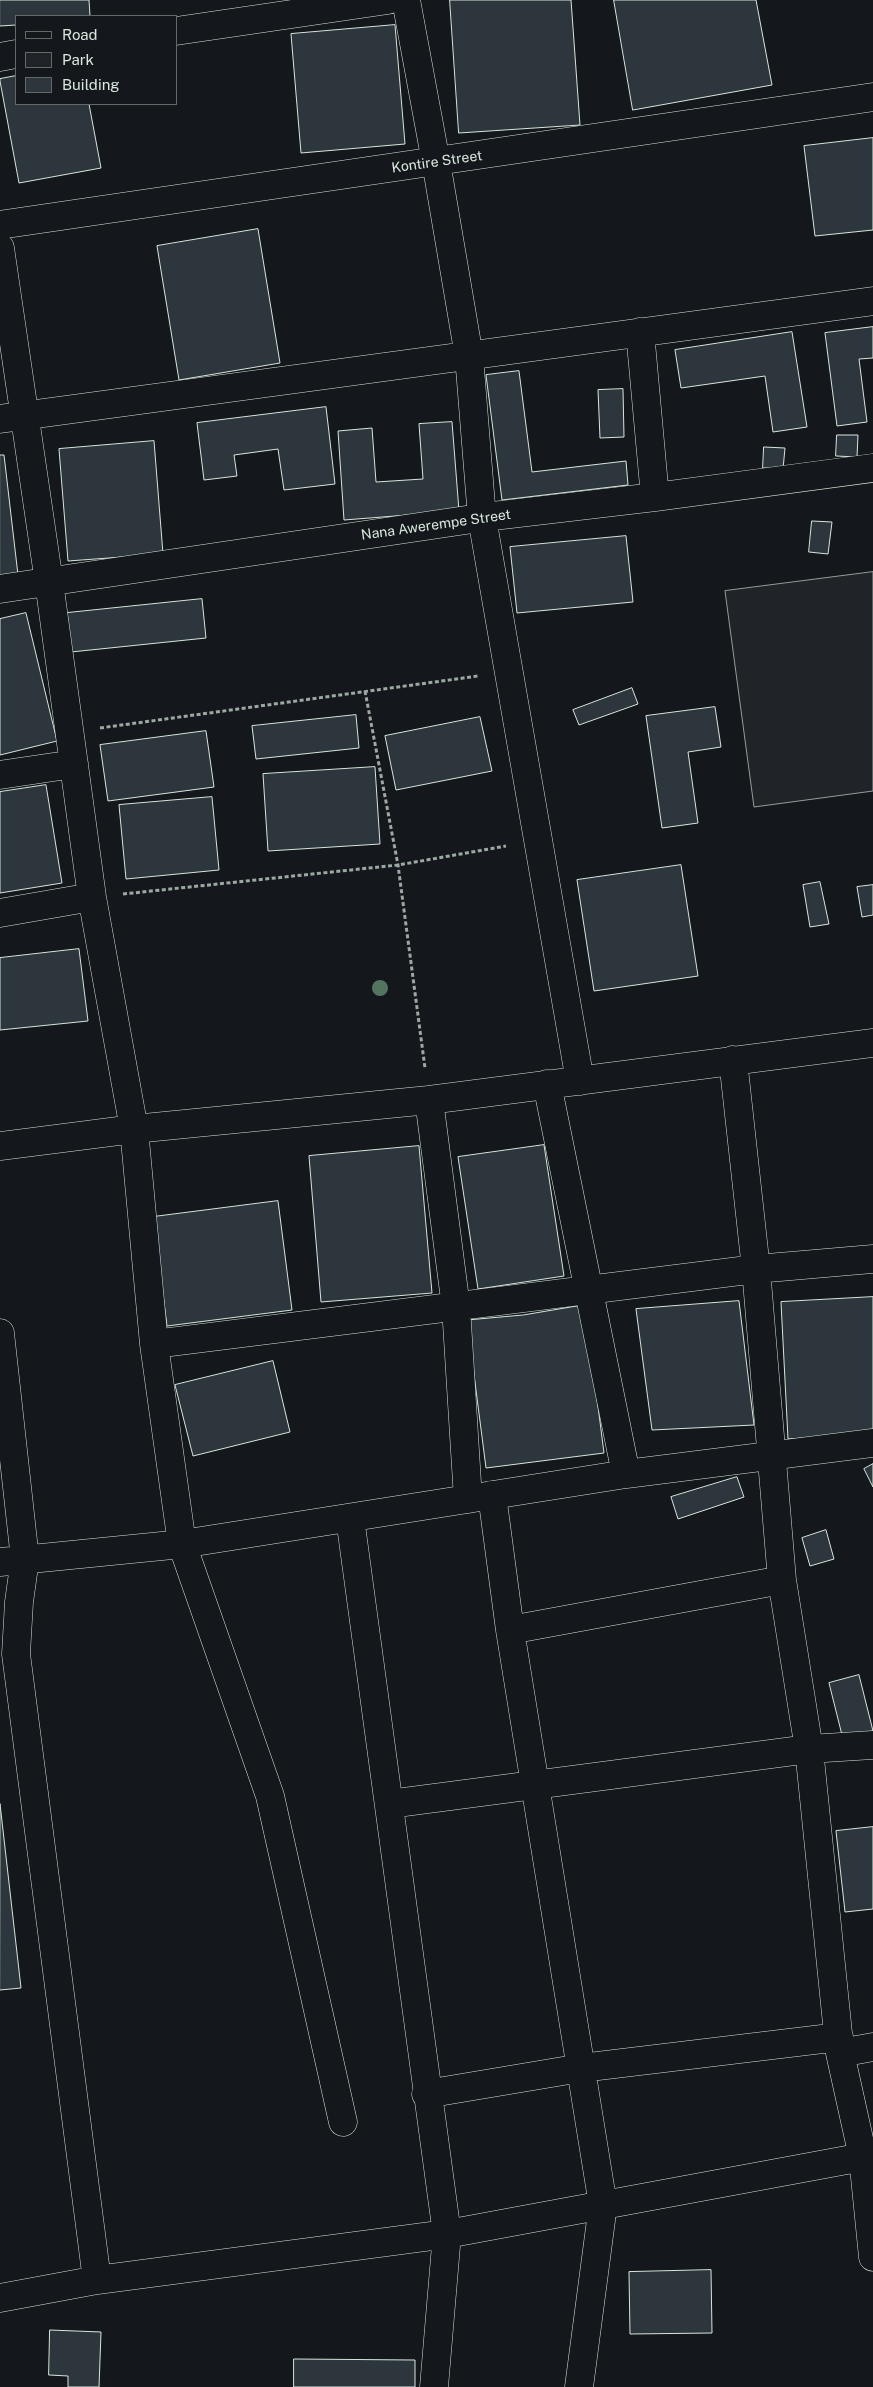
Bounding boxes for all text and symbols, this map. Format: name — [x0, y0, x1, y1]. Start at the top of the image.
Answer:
legend — [15, 15, 178, 105]
text: Road — [62, 26, 98, 43]
text: Park — [62, 51, 94, 68]
text: Building — [62, 76, 120, 93]
street label: Kontire Street — [391, 147, 483, 177]
street label: Nana Awerempe Street — [360, 506, 512, 544]

